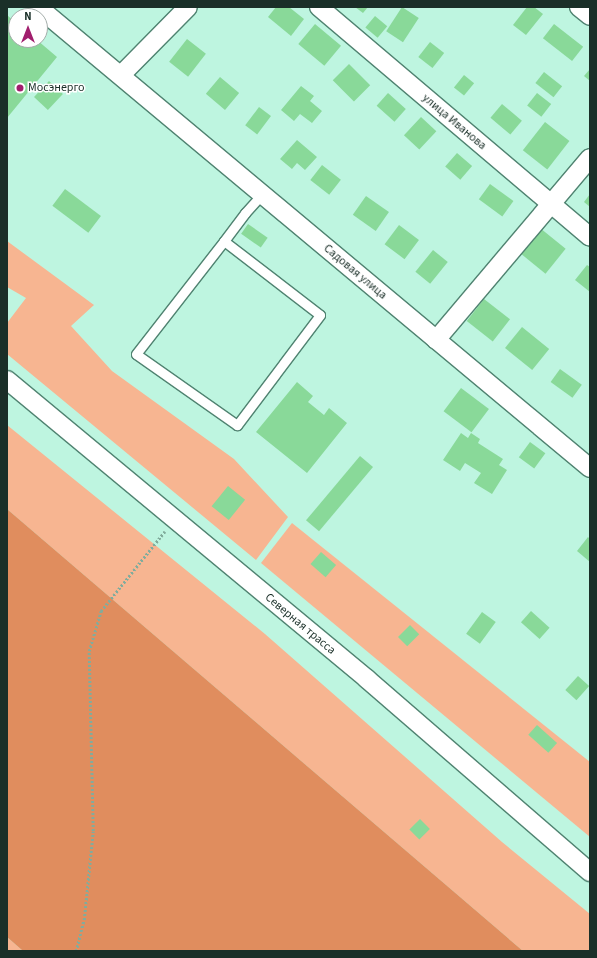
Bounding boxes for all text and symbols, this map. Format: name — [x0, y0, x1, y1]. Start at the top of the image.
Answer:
north arrow — [8, 8, 48, 48]
text: N — [24, 9, 32, 24]
place label: Мосэнерго — [28, 81, 84, 95]
marker: Мосэнерго — [15, 83, 25, 93]
street label: улица Иванова — [419, 91, 489, 153]
street label: Садовая улица — [321, 241, 389, 303]
street label: Северная трасса — [262, 590, 338, 658]

